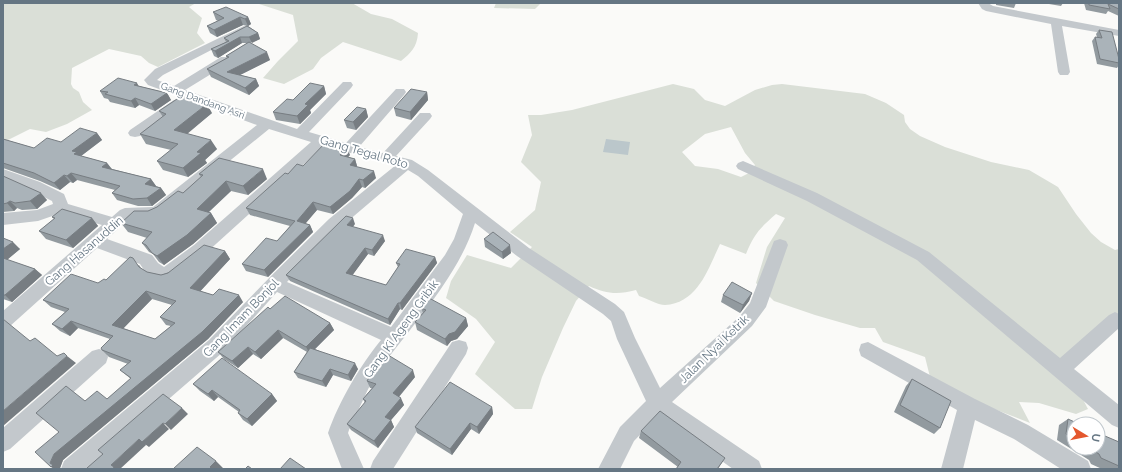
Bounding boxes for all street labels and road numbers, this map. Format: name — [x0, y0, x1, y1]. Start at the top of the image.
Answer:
street label: Gang Dandang Asri — [159, 80, 246, 121]
street label: Gang Tegal Roto — [318, 133, 410, 171]
street label: Gang Hasanuddin — [42, 213, 126, 289]
street label: Gang Imam Bonjol — [200, 276, 282, 360]
street label: Gang Ki Ageng Gribik — [361, 277, 442, 381]
street label: Jalan Nyai Ketrik — [676, 312, 752, 386]

